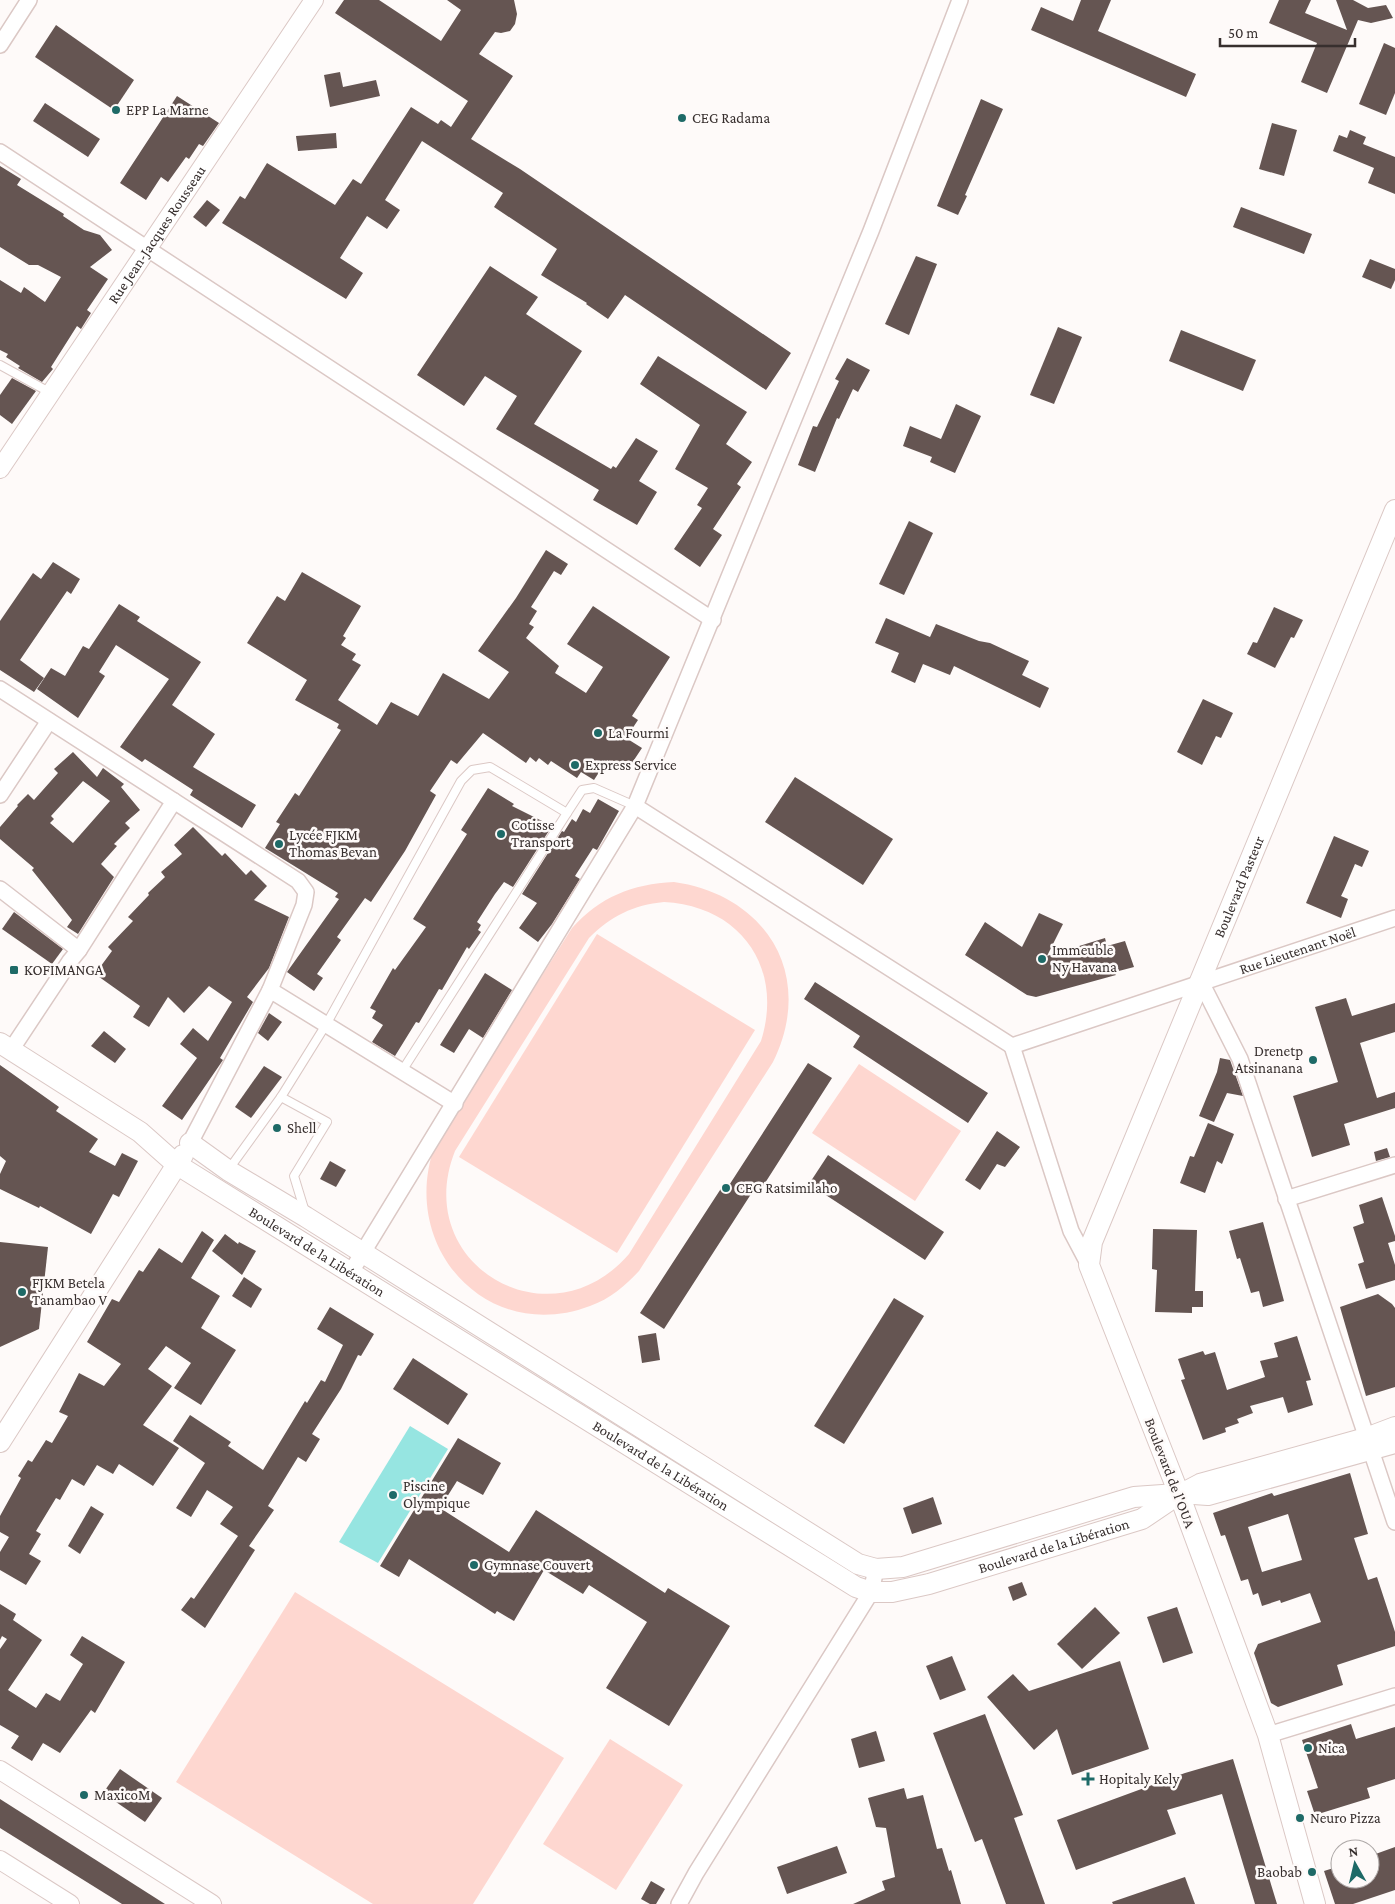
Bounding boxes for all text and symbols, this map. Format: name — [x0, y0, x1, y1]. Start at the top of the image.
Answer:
scale bar — [1220, 15, 1355, 47]
text: 50 m — [1228, 25, 1258, 41]
place label: EPP La Marne — [126, 102, 209, 118]
marker: EPP La Marne — [110, 104, 122, 116]
place label: CEG Radama — [692, 110, 770, 126]
marker: CEG Radama — [676, 112, 688, 124]
street label: Rue Jean-Jacques Rousseau — [105, 163, 209, 307]
place label: La Fourmi — [608, 725, 669, 741]
marker: La Fourmi — [592, 727, 604, 739]
place label: Express Service — [585, 757, 677, 774]
marker: Express Service — [569, 759, 581, 771]
place label: Cotisse Transport — [511, 817, 572, 851]
place label: Lycée FJKM Thomas Bevan — [289, 827, 377, 860]
marker: Cotisse Transport — [495, 828, 507, 840]
street label: Boulevard Pasteur — [1211, 833, 1267, 940]
marker: Lycée FJKM Thomas Bevan — [273, 838, 285, 850]
street label: Rue Lieutenant Noël — [1237, 924, 1358, 977]
place label: Immeuble Ny Havana — [1052, 942, 1117, 976]
marker: Immeuble Ny Havana — [1036, 953, 1048, 965]
place label: KOFIMANGA — [24, 962, 104, 978]
marker: KOFIMANGA — [8, 964, 20, 976]
place label: Drenetp Atsinanana — [1235, 1043, 1303, 1076]
marker: Drenetp Atsinanana — [1307, 1054, 1319, 1066]
place label: Shell — [287, 1120, 317, 1136]
marker: Shell — [271, 1122, 283, 1134]
place label: CEG Ratsimilaho — [736, 1180, 837, 1196]
marker: CEG Ratsimilaho — [720, 1182, 732, 1194]
street label: Boulevard de la Libération — [246, 1203, 388, 1300]
place label: FJKM Betela Tanambao V — [32, 1275, 108, 1308]
marker: FJKM Betela Tanambao V — [16, 1286, 28, 1298]
street label: Boulevard de l'OUA — [1142, 1416, 1198, 1531]
street label: Boulevard de la Libération — [590, 1417, 732, 1514]
place label: Piscine Olympique — [403, 1478, 470, 1512]
marker: Piscine Olympique — [387, 1489, 399, 1501]
street label: Boulevard de la Libération — [976, 1515, 1131, 1576]
place label: Gymnase Couvert — [484, 1557, 591, 1574]
marker: Gymnase Couvert — [468, 1559, 480, 1571]
place label: Nica — [1318, 1740, 1345, 1756]
marker: Nica — [1302, 1742, 1314, 1754]
place label: Hopitaly Kely — [1099, 1771, 1180, 1788]
marker: Hopitaly Kely — [1081, 1772, 1095, 1786]
place label: MaxicoM — [94, 1787, 150, 1803]
marker: MaxicoM — [78, 1789, 90, 1801]
place label: Neuro Pizza — [1310, 1810, 1381, 1826]
marker: Neuro Pizza — [1294, 1812, 1306, 1824]
north arrow — [1330, 1839, 1380, 1889]
text: N — [1347, 1842, 1359, 1860]
place label: Baobab — [1257, 1864, 1302, 1880]
marker: Baobab — [1306, 1866, 1318, 1878]

